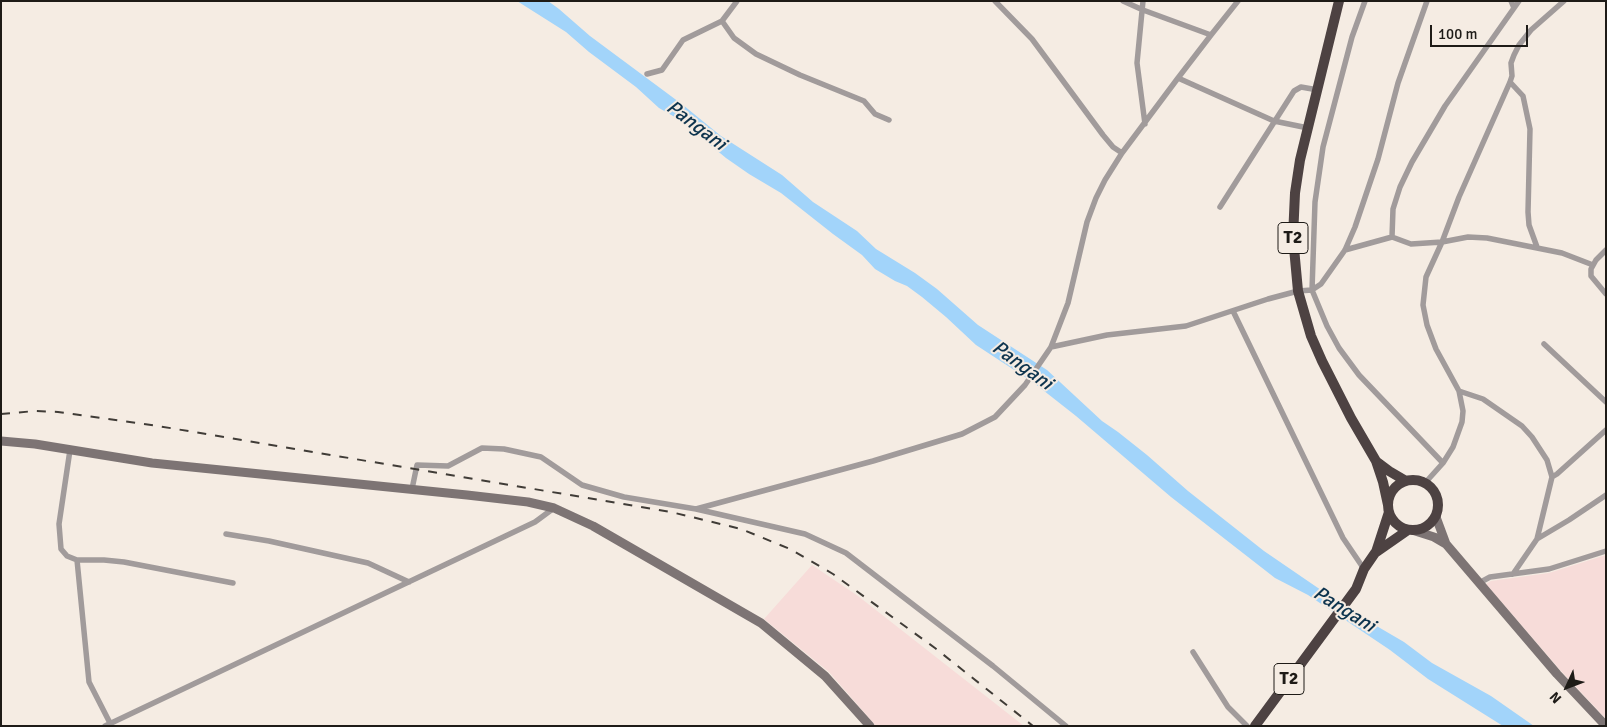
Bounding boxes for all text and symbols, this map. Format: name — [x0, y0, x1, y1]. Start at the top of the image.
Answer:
scale bar — [1432, 15, 1530, 47]
text: 100 m — [1438, 25, 1478, 43]
water label: Pangani — [661, 96, 731, 156]
road number: T2 — [1278, 222, 1308, 254]
water label: Pangani — [987, 336, 1057, 396]
water label: Pangani — [1308, 582, 1380, 638]
north arrow — [1542, 662, 1592, 712]
road number: T2 — [1274, 664, 1304, 694]
text: N — [1546, 688, 1565, 707]

